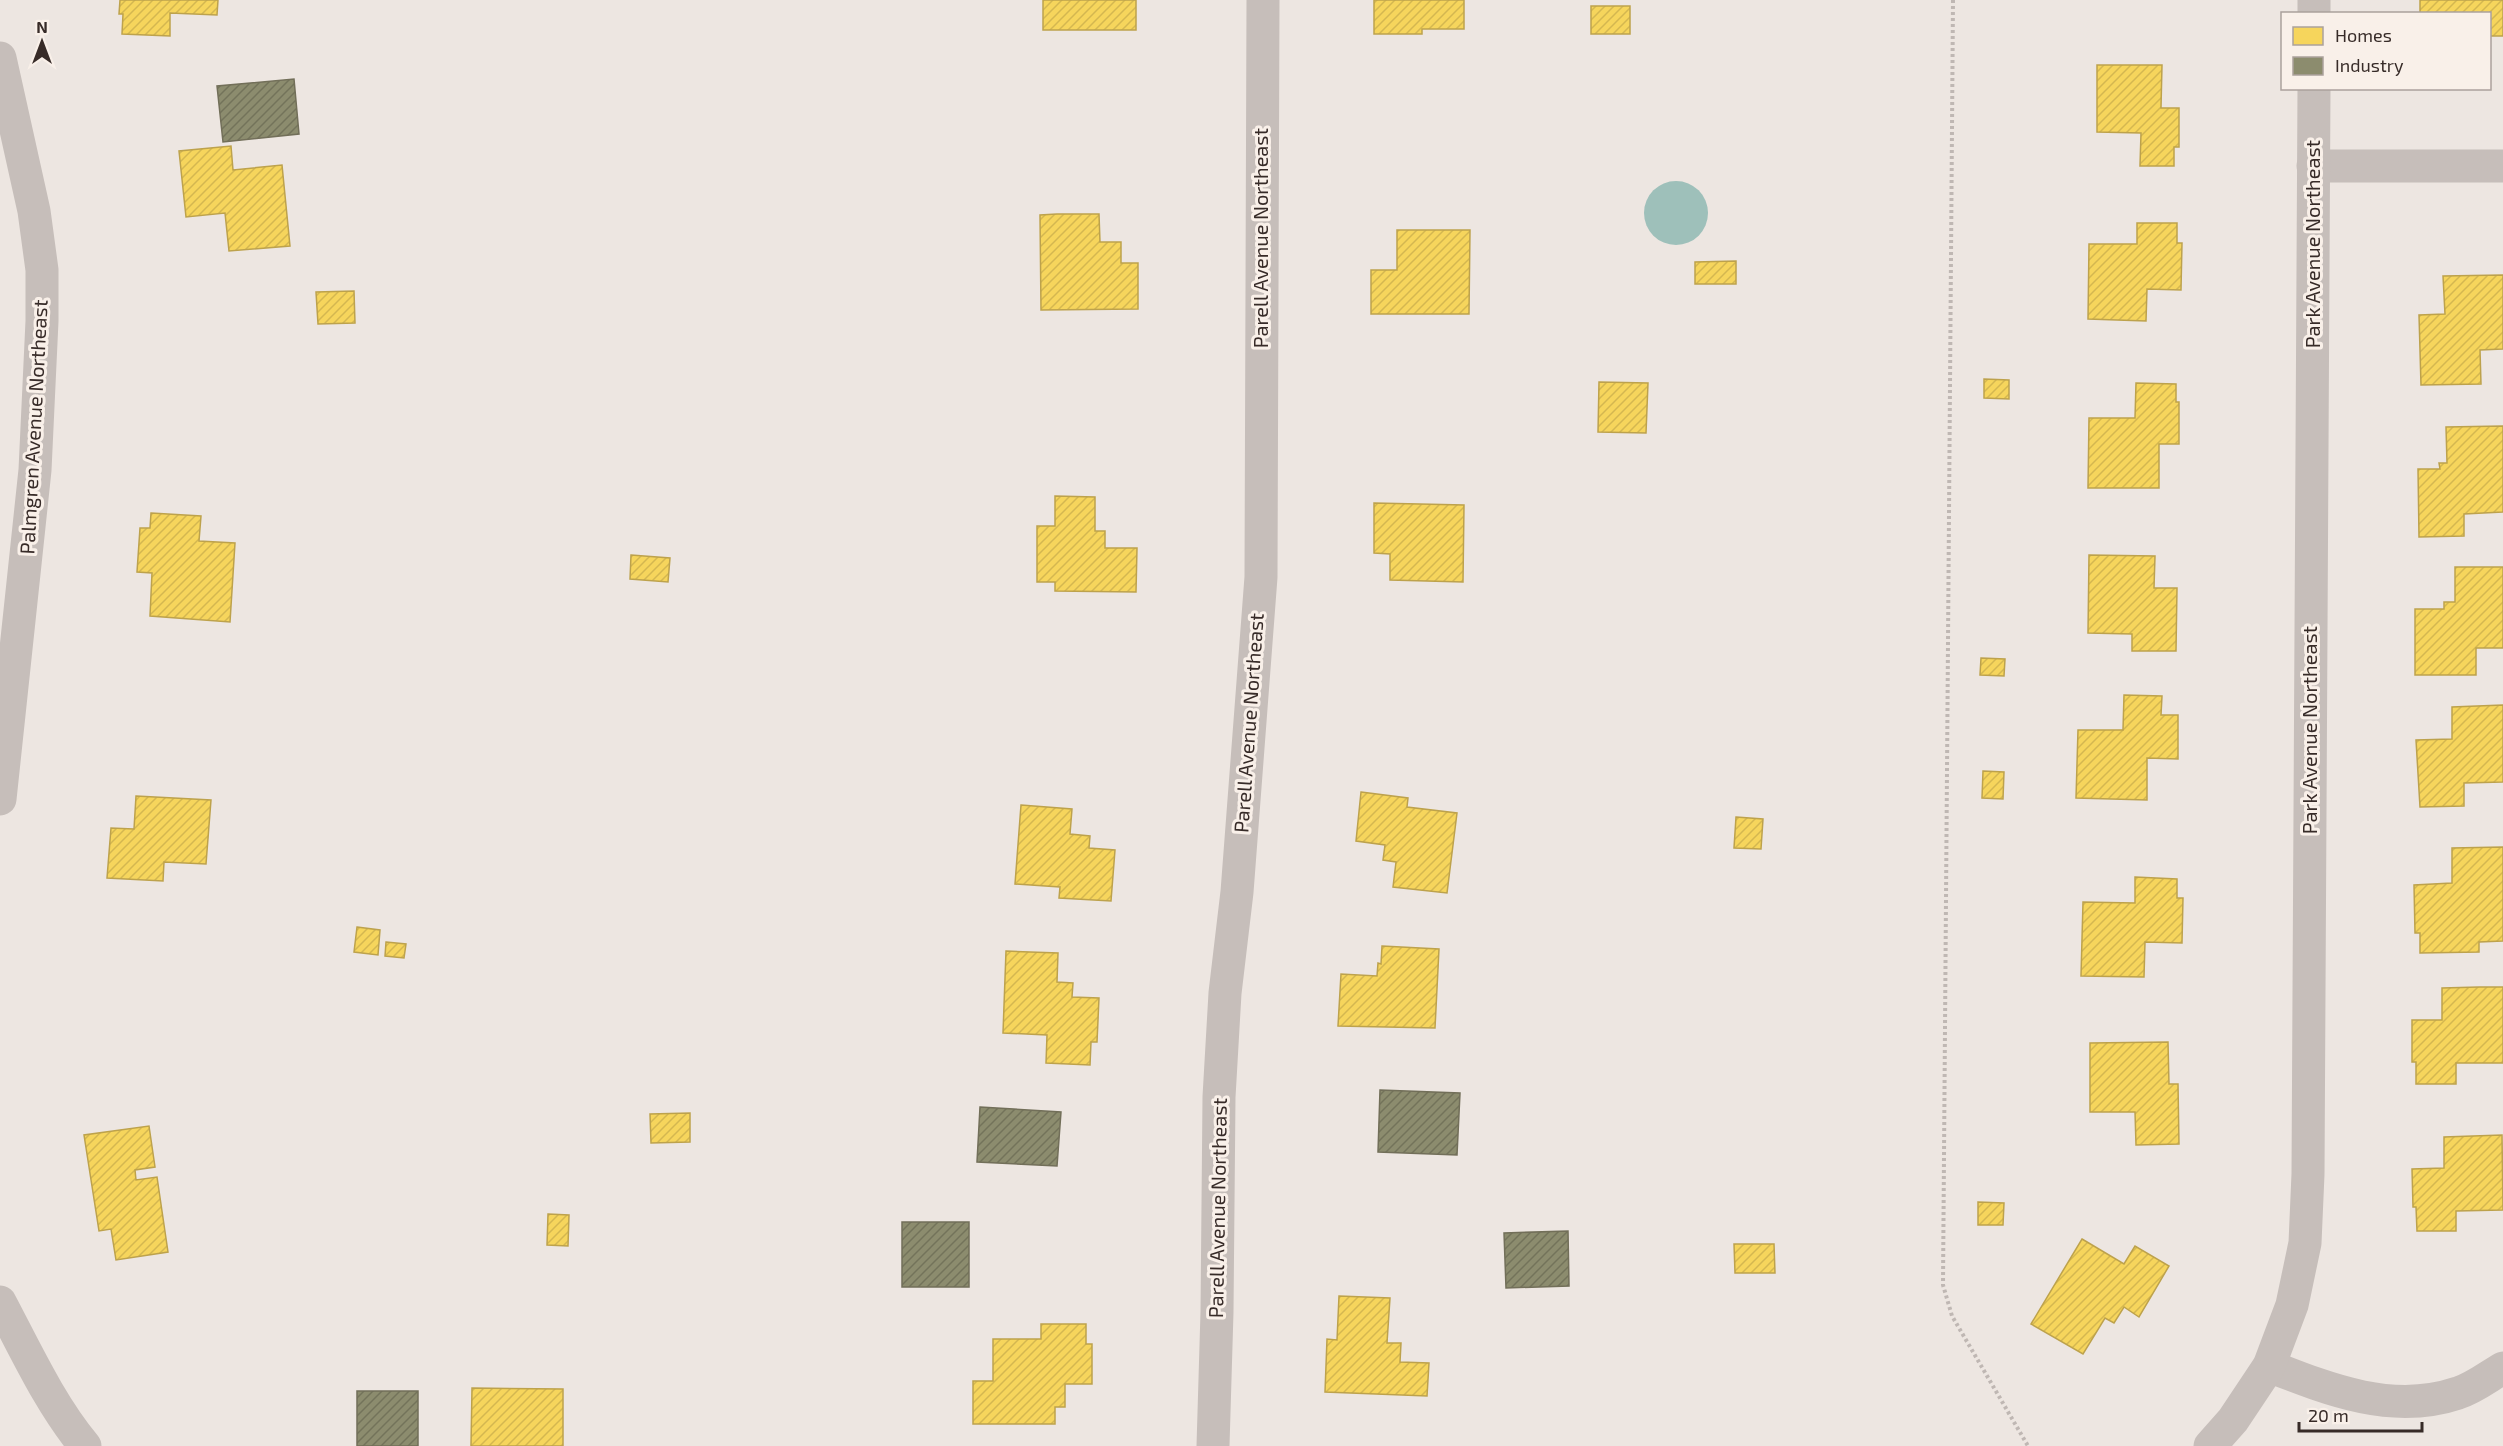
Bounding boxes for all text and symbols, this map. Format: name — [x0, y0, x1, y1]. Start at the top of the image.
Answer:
north arrow — [12, 12, 72, 72]
legend — [2281, 12, 2491, 90]
text: N — [36, 17, 48, 36]
text: Homes — [2335, 24, 2392, 46]
text: Industry — [2335, 54, 2404, 76]
street label: Parell Avenue Northeast — [1248, 127, 1272, 348]
street label: Park Avenue Northeast — [2300, 139, 2324, 348]
street label: Palmgren Avenue Northeast — [14, 299, 52, 555]
street label: Parell Avenue Northeast — [1228, 612, 1268, 834]
street label: Park Avenue Northeast — [2297, 625, 2321, 834]
street label: Parell Avenue Northeast — [1203, 1097, 1231, 1318]
scale bar — [2299, 1395, 2422, 1433]
text: 20 m — [2308, 1404, 2349, 1426]

